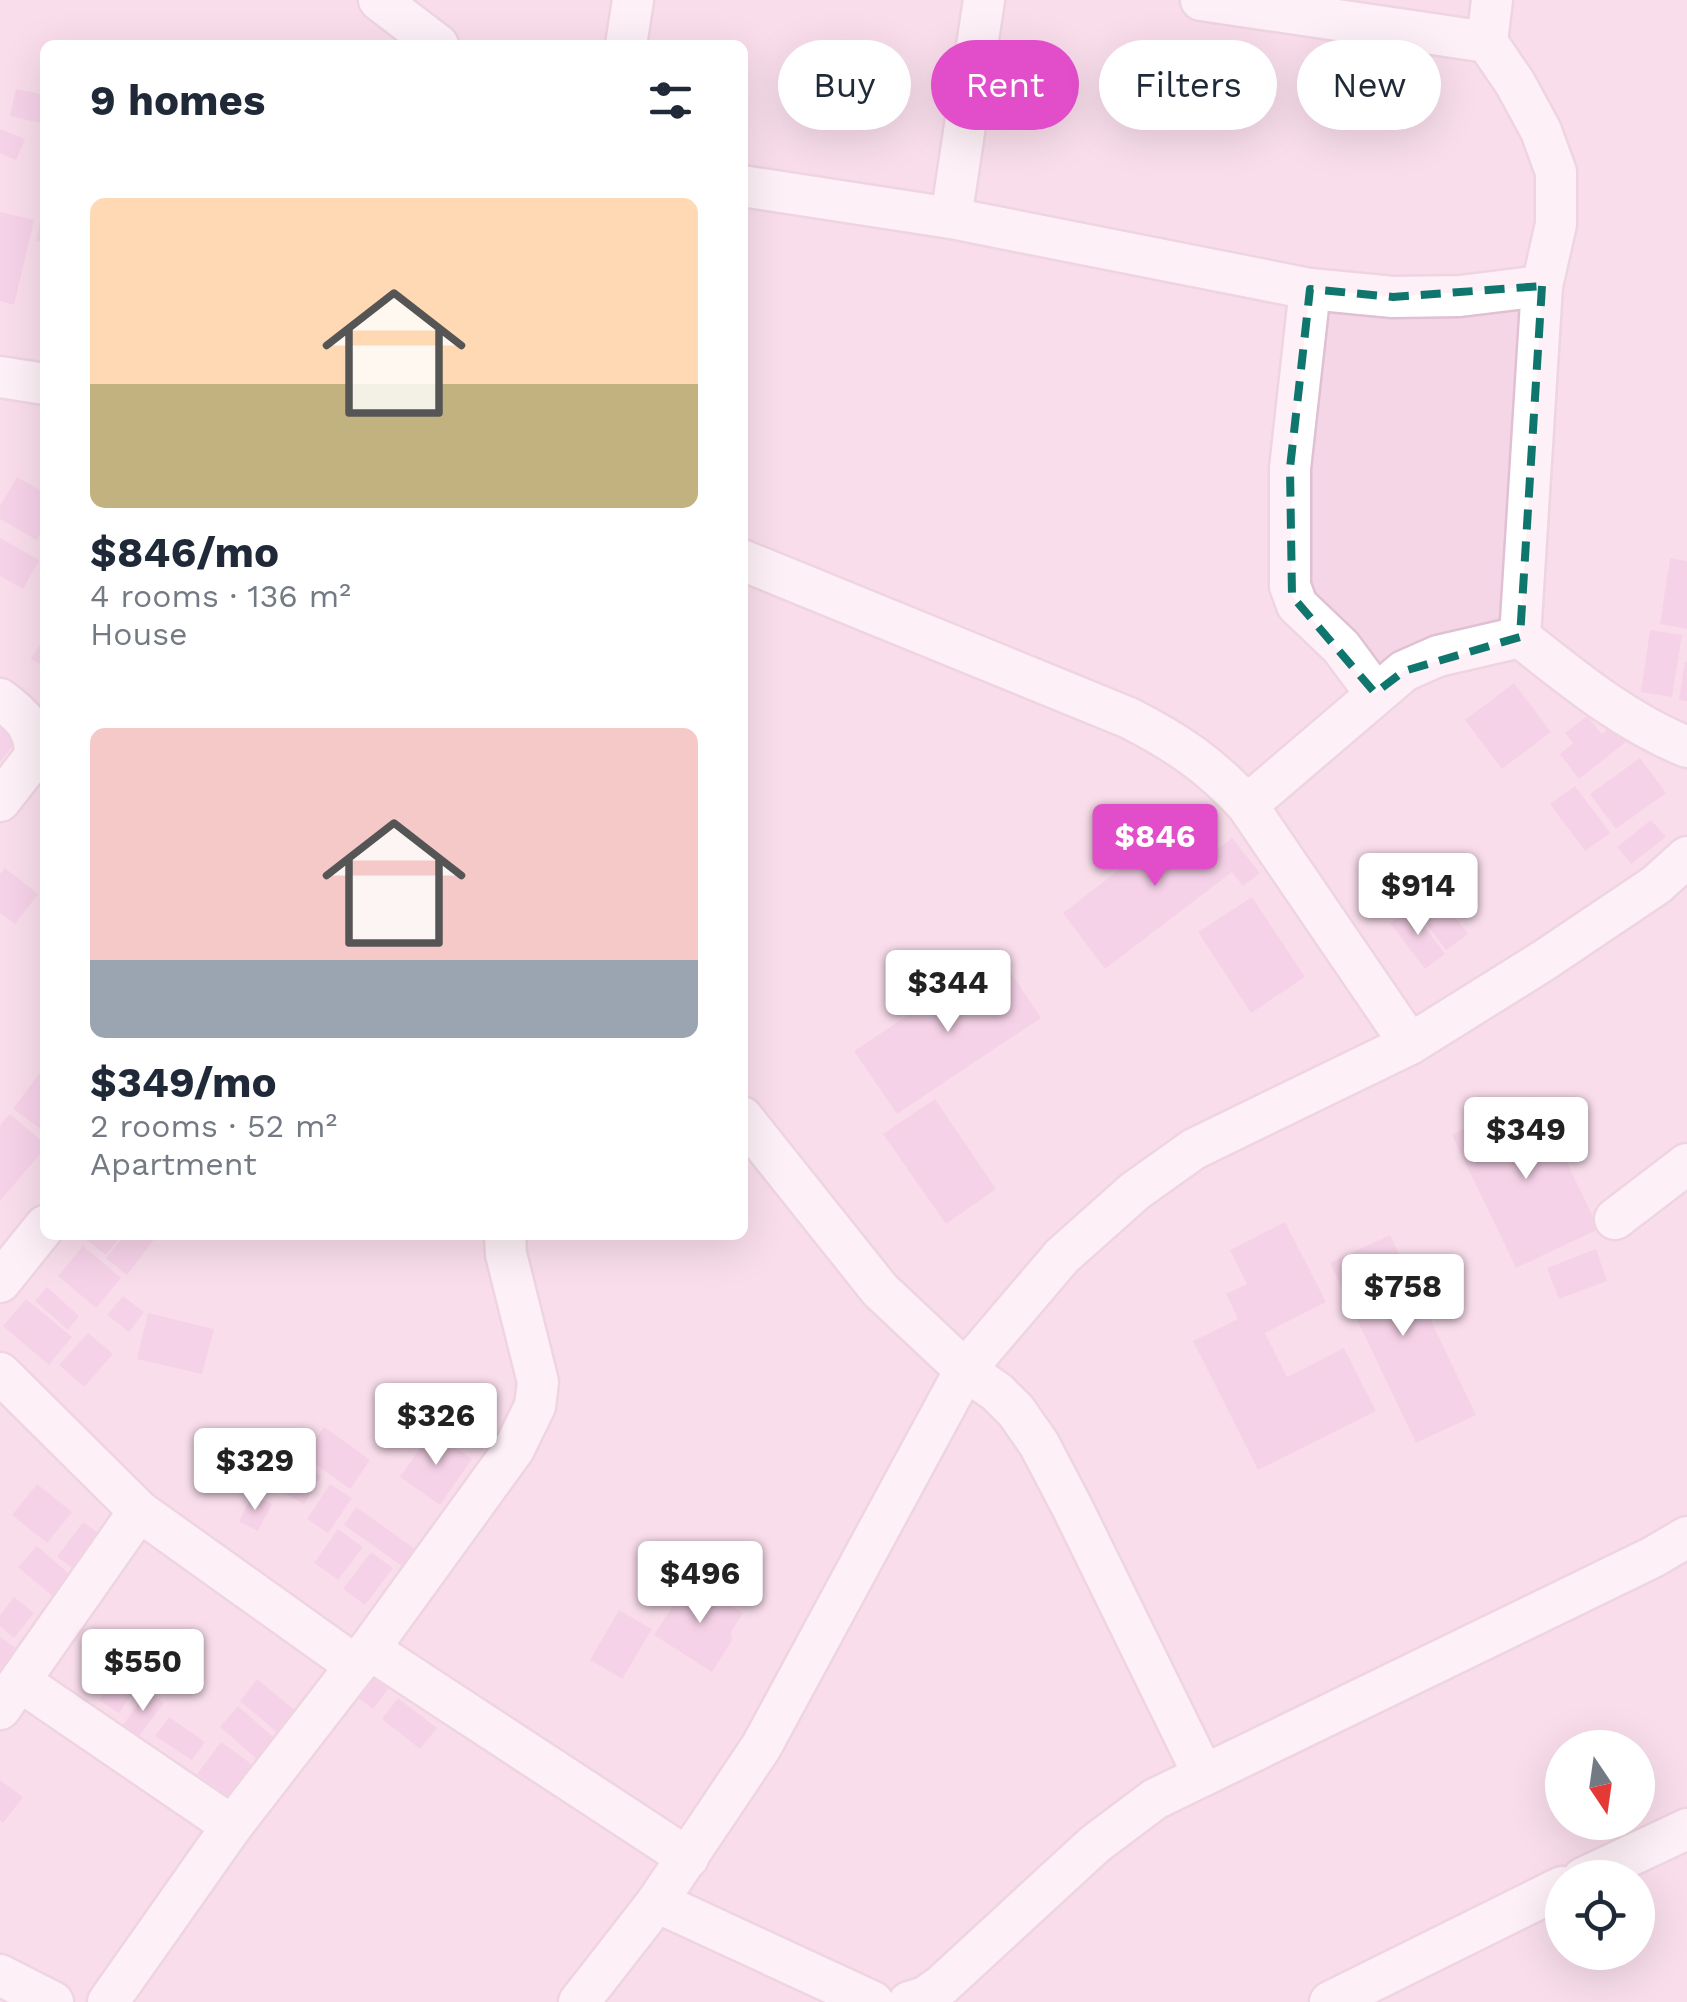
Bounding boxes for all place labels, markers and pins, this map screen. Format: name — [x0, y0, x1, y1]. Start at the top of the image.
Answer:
pin: $846 — [1096, 804, 1214, 889]
pin: $914 — [1359, 853, 1477, 938]
pin: $344 — [889, 950, 1007, 1035]
pin: $349 — [1467, 1097, 1585, 1182]
pin: $758 — [1344, 1254, 1462, 1339]
pin: $326 — [377, 1383, 495, 1468]
pin: $329 — [196, 1428, 314, 1513]
pin: $496 — [641, 1541, 759, 1626]
pin: $550 — [84, 1629, 202, 1714]

